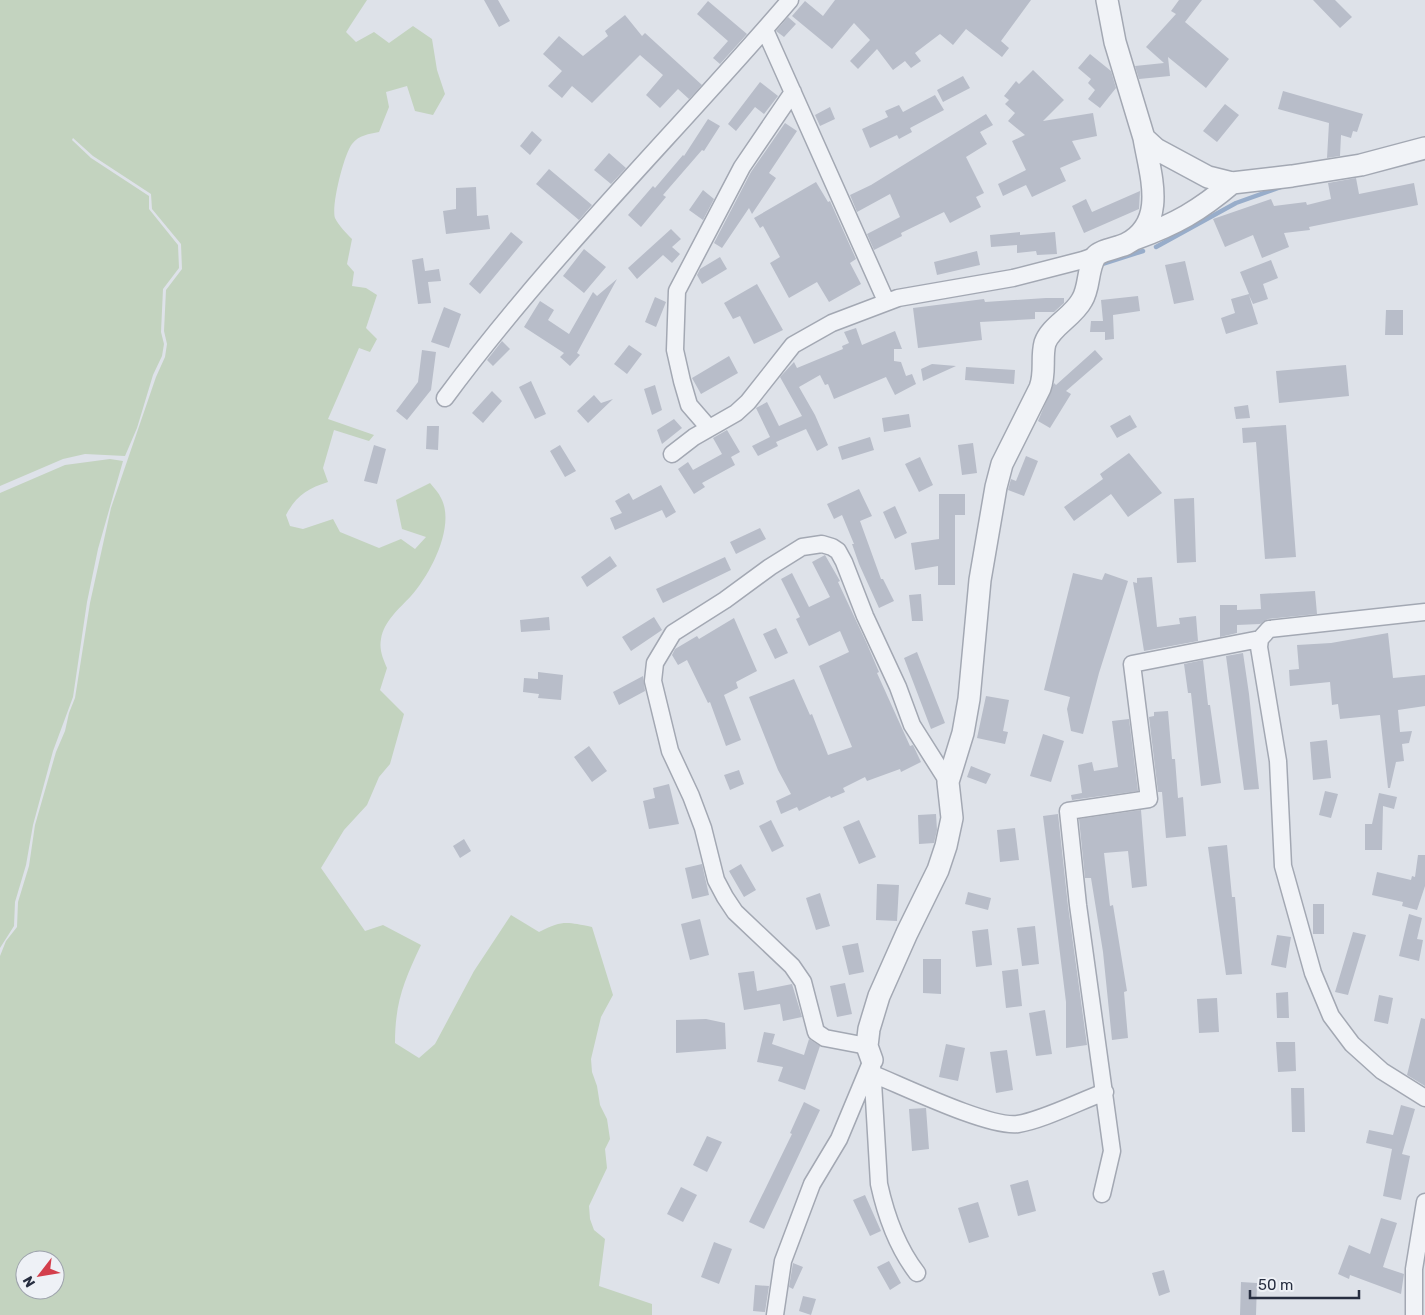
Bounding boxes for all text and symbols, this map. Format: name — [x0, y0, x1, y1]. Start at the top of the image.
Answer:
north arrow — [15, 1250, 65, 1300]
scale bar — [1250, 1268, 1359, 1300]
text: N — [19, 1273, 39, 1290]
text: 50 m — [1258, 1276, 1293, 1294]

